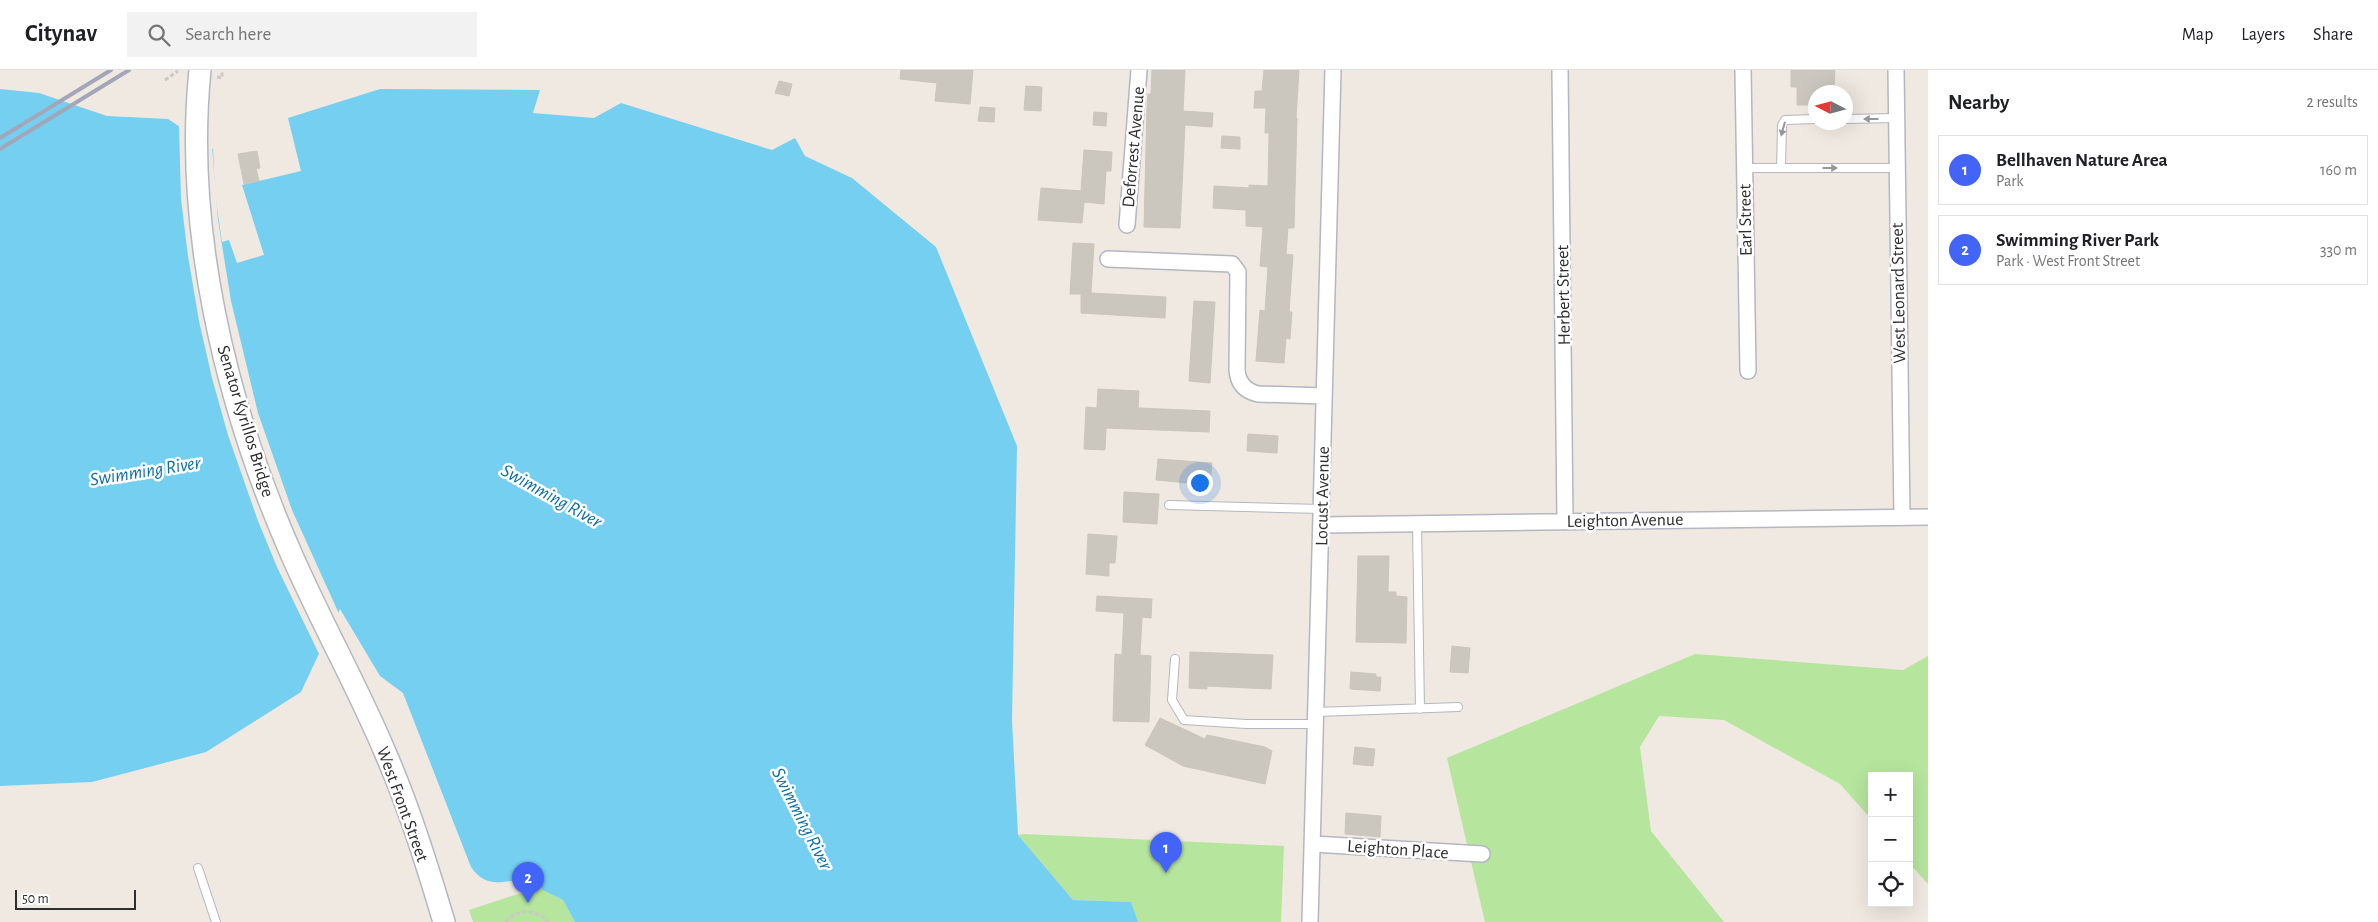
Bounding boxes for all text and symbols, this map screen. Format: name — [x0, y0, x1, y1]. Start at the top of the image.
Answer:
search box — [127, 12, 477, 57]
icon: search — [145, 21, 173, 49]
text: Citynav — [25, 22, 97, 46]
text: Search here — [185, 25, 271, 44]
text: Map — [2182, 26, 2213, 44]
text: Layers — [2241, 26, 2285, 44]
text: Share — [2313, 26, 2353, 44]
north arrow — [1808, 85, 1853, 130]
street label: Deforrest Avenue — [1120, 86, 1148, 208]
text: Nearby — [1948, 92, 2009, 113]
text: 2 results — [2306, 94, 2358, 110]
one-way arrow — [1863, 115, 1879, 123]
one-way arrow — [1778, 122, 1786, 137]
text: Bellhaven Nature Area — [1996, 151, 2168, 170]
text: 1 — [1962, 162, 1968, 178]
text: 160 m — [2320, 162, 2357, 178]
one-way arrow — [1822, 164, 1838, 172]
text: Park — [1996, 173, 2024, 189]
street label: Earl Street — [1736, 184, 1756, 256]
street label: West Leonard Street — [1889, 222, 1909, 364]
text: Swimming River Park — [1996, 231, 2159, 250]
text: 2 — [1961, 242, 1969, 258]
text: 330 m — [2320, 242, 2357, 258]
street label: Herbert Street — [1554, 244, 1574, 345]
text: Park · West Front Street — [1996, 253, 2140, 269]
street label: Senator Kyrillos Bridge — [213, 343, 277, 499]
street label: Locust Avenue — [1313, 446, 1333, 546]
water label: Swimming River — [89, 453, 203, 490]
water label: Swimming River — [498, 461, 605, 532]
your location — [1187, 470, 1213, 496]
street label: Leighton Avenue — [1566, 511, 1684, 531]
street label: West Front Street — [373, 744, 431, 864]
water label: Swimming River — [768, 765, 836, 874]
map controls — [1868, 772, 1913, 907]
button: + — [1868, 772, 1913, 817]
button: − — [1868, 817, 1913, 862]
pin: 1 — [1150, 832, 1182, 873]
street label: Leighton Place — [1347, 837, 1449, 863]
pin: 2 — [512, 862, 544, 903]
button: locate — [1868, 862, 1913, 907]
scale bar — [15, 887, 136, 910]
text: 50 m — [22, 892, 49, 906]

